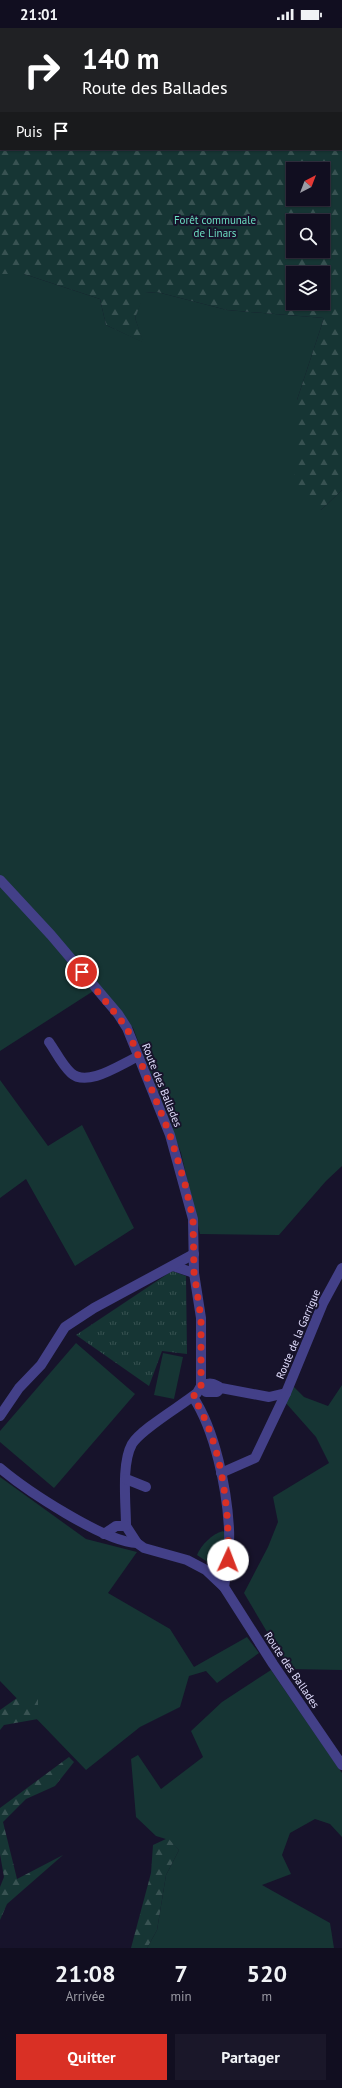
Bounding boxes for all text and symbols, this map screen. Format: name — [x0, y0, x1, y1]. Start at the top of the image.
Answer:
text: 21:01 — [20, 5, 58, 24]
text: 140 m — [82, 40, 159, 77]
icon: right — [16, 44, 68, 96]
text: Route des Ballades — [82, 76, 228, 99]
icon: arrive — [50, 120, 72, 142]
text: Puis — [16, 122, 42, 141]
north arrow — [286, 162, 330, 206]
map controls — [286, 162, 330, 310]
park label: Forêt communale de Linars — [174, 213, 257, 240]
button: search — [286, 214, 330, 258]
button: layers — [286, 266, 330, 310]
pin — [65, 955, 99, 989]
icon: arrive — [71, 961, 93, 983]
street label: Route des Ballades — [139, 1041, 185, 1129]
street label: Route de la Garrigue — [273, 1287, 323, 1381]
position arrow — [207, 1539, 249, 1581]
street label: Route des Ballades — [261, 1629, 323, 1711]
text: 21:08 — [55, 1958, 116, 1989]
text: 7 — [174, 1958, 188, 1989]
text: 520 — [246, 1958, 287, 1989]
text: Arrivée — [66, 1988, 105, 2005]
text: min — [170, 1988, 192, 2005]
text: m — [262, 1988, 272, 2005]
button: Quitter — [16, 2034, 167, 2080]
button: Partager — [175, 2034, 326, 2080]

